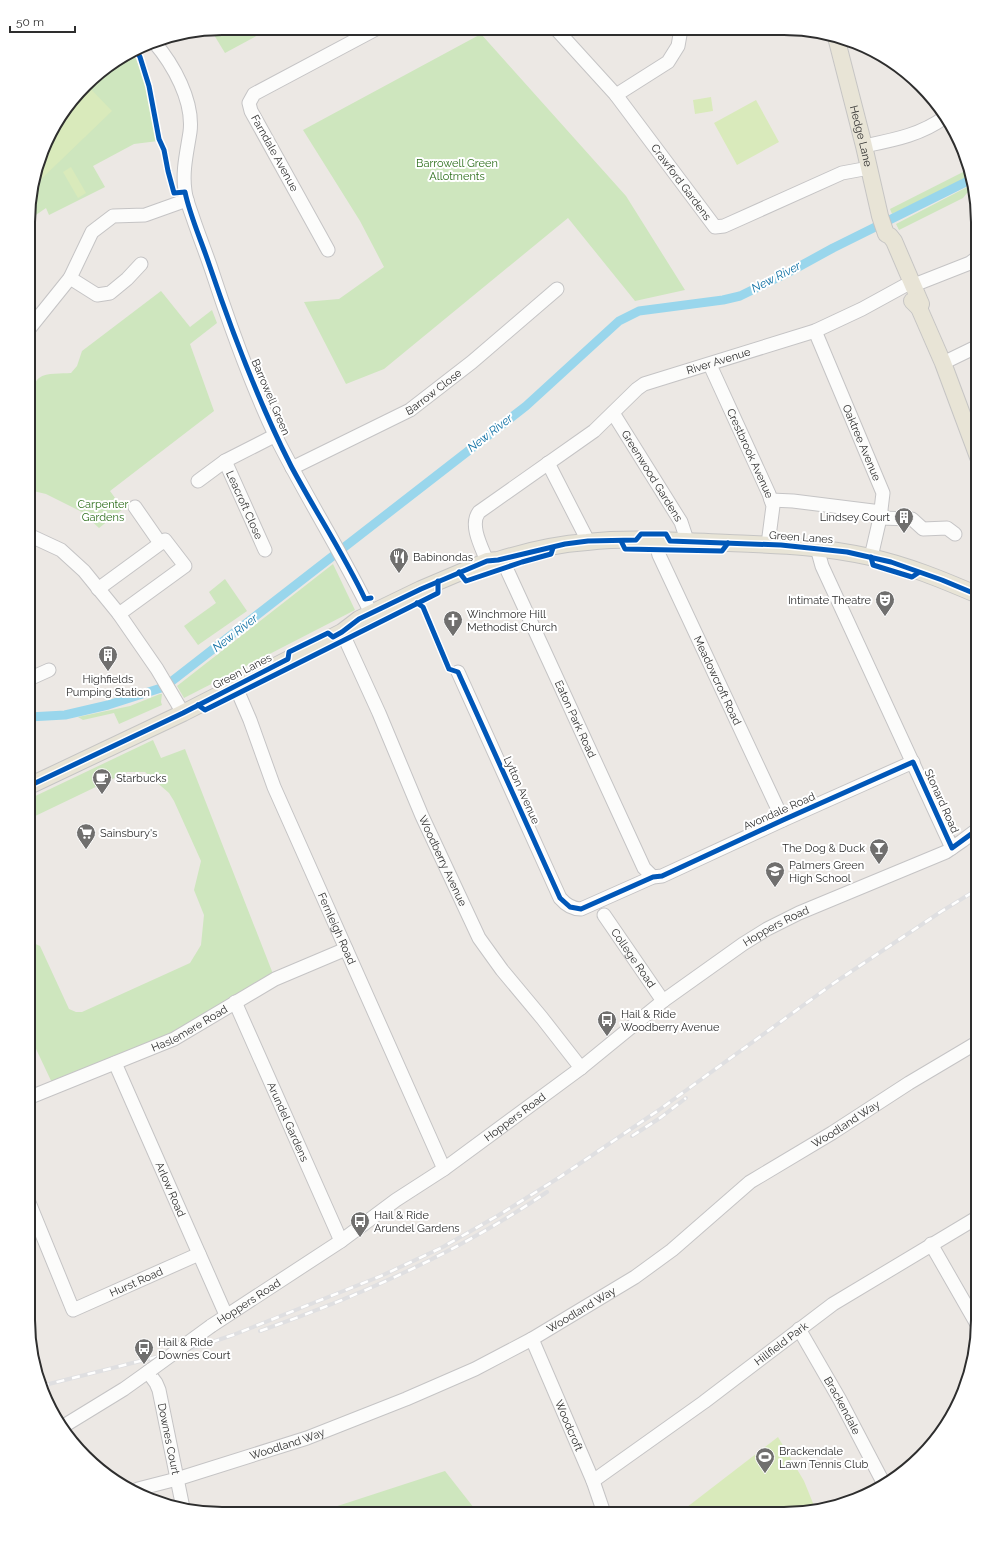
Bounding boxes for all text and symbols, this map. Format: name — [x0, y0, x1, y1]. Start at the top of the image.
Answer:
scale bar — [10, 8, 75, 34]
text: 50 m — [16, 15, 44, 29]
street label: Hedge Lane — [847, 104, 875, 168]
street label: Farndale Avenue — [248, 113, 301, 194]
street label: Crawford Gardens — [648, 142, 714, 223]
park label: Barrowell Green Allotments — [416, 157, 498, 183]
water label: New River — [749, 258, 804, 295]
street label: River Avenue — [685, 345, 753, 377]
street label: Barrowell Green — [249, 357, 292, 437]
street label: Barrow Close — [404, 366, 465, 418]
street label: Oaktree Avenue — [840, 403, 883, 483]
street label: Crestbrook Avenue — [724, 406, 776, 500]
water label: New River — [465, 411, 516, 455]
street label: Greenwood Gardens — [618, 428, 685, 524]
street label: Leacroft Close — [223, 469, 266, 542]
park label: Carpenter Gardens — [78, 498, 129, 524]
building icon: Lindsey Court — [893, 506, 915, 534]
place label: Lindsey Court — [820, 511, 890, 524]
street label: Green Lanes — [768, 529, 833, 546]
restaurant icon: Babinondas — [388, 546, 410, 574]
place label: Babinondas — [413, 551, 473, 564]
theatre icon: Intimate Theatre — [874, 589, 896, 617]
place label: Intimate Theatre — [788, 594, 872, 607]
place label: Winchmore Hill Methodist Church — [467, 608, 557, 634]
church icon: Winchmore Hill Methodist Church — [442, 609, 464, 637]
water label: New River — [210, 611, 261, 655]
street label: Meadowcroft Road — [691, 634, 744, 727]
building icon: Highfields Pumping Station — [97, 644, 119, 672]
street label: Green Lanes — [211, 651, 274, 692]
place label: Highfields Pumping Station — [66, 673, 150, 699]
street label: Eaton Park Road — [552, 678, 598, 760]
street label: Lytton Avenue — [501, 754, 543, 827]
cafe icon: Starbucks — [91, 767, 113, 795]
street label: Stonard Road — [922, 767, 962, 835]
place label: Starbucks — [116, 772, 167, 785]
street label: Avondale Road — [741, 790, 817, 833]
street label: Woodberry Avenue — [416, 814, 469, 909]
supermarket icon: Sainsbury's — [75, 822, 97, 850]
place label: Sainsbury's — [100, 827, 157, 840]
bar icon: The Dog & Duck — [868, 837, 890, 865]
place label: The Dog & Duck — [782, 842, 865, 855]
place label: Palmers Green High School — [789, 859, 864, 885]
school or university icon: Palmers Green High School — [764, 860, 786, 888]
street label: Fernleigh Road — [315, 891, 358, 967]
street label: Hoppers Road — [741, 904, 811, 949]
street label: College Road — [608, 926, 658, 990]
street label: Haslemere Road — [150, 1003, 230, 1054]
place label: Hail & Ride Woodberry Avenue — [621, 1008, 720, 1034]
bus stop icon: Hail & Ride Woodberry Avenue — [596, 1009, 618, 1037]
street label: Arundel Gardens — [264, 1080, 311, 1164]
street label: Hoppers Road — [482, 1090, 548, 1144]
street label: Woodland Way — [809, 1098, 882, 1151]
street label: Arlow Road — [152, 1160, 188, 1219]
place label: Hail & Ride Arundel Gardens — [374, 1209, 460, 1235]
bus stop icon: Hail & Ride Arundel Gardens — [349, 1210, 371, 1238]
street label: Hurst Road — [108, 1265, 165, 1300]
street label: Hoppers Road — [215, 1276, 283, 1327]
street label: Woodland Way — [545, 1284, 618, 1336]
street label: Hillfield Park — [752, 1319, 811, 1368]
place label: Hail & Ride Downes Court — [158, 1336, 231, 1362]
bus stop icon: Hail & Ride Downes Court — [133, 1337, 155, 1365]
street label: Brackendale — [821, 1375, 863, 1437]
street label: Woodcroft — [552, 1398, 585, 1453]
street label: Downes Court — [155, 1402, 182, 1476]
street label: Woodland Way — [248, 1426, 327, 1463]
place label: Brackendale Lawn Tennis Club — [779, 1445, 868, 1471]
sports icon: Brackendale Lawn Tennis Club — [754, 1446, 776, 1474]

